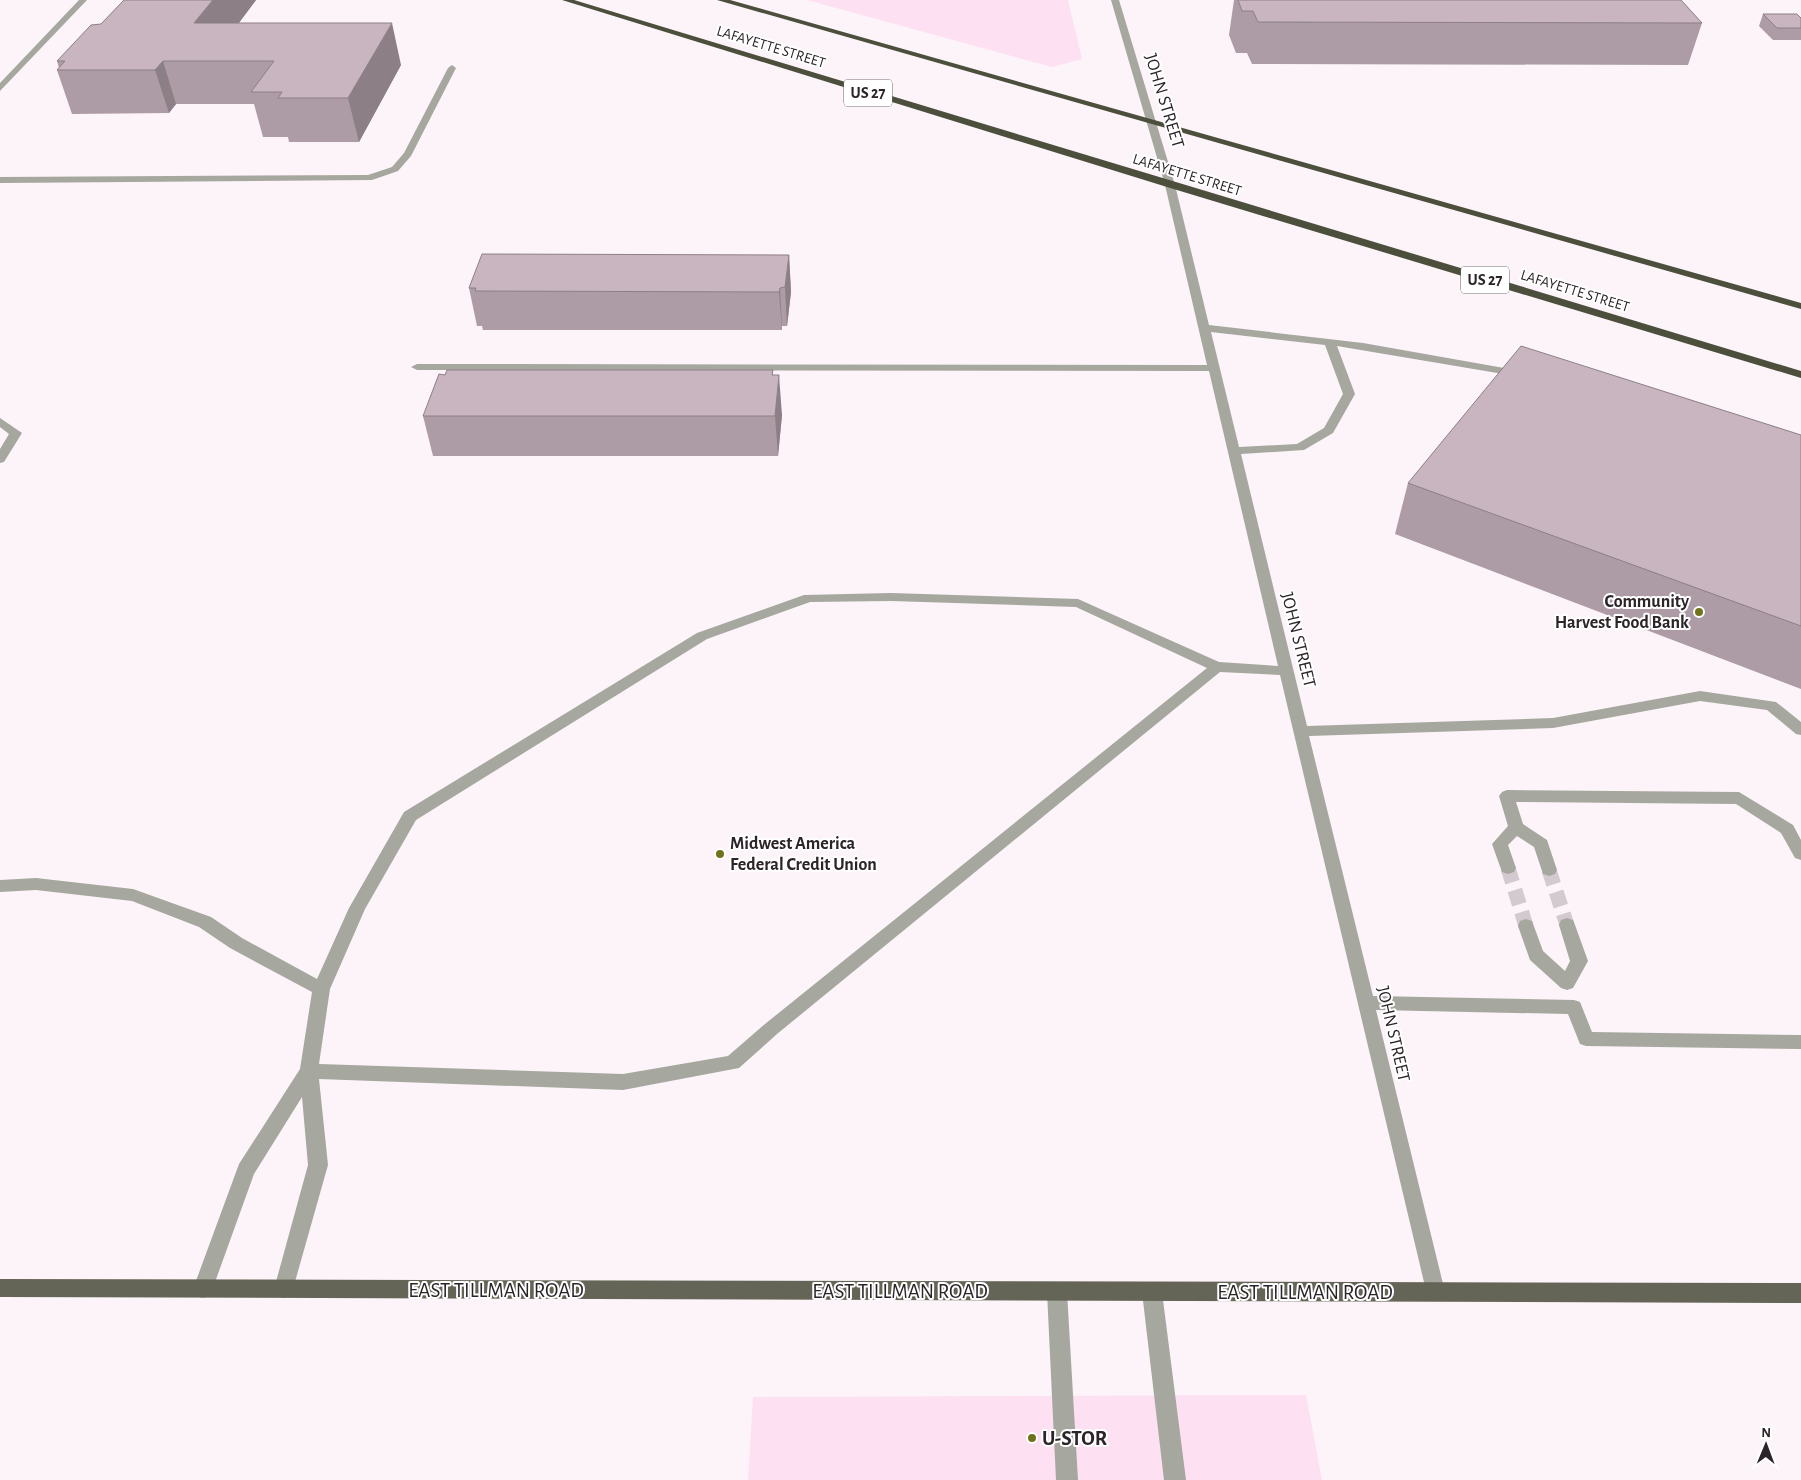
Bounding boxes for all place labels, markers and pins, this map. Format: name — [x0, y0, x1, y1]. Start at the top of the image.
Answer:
place label: Community Harvest Food Bank — [1555, 593, 1690, 632]
marker: Community Harvest Food Bank — [1693, 606, 1705, 618]
place label: Midwest America Federal Credit Union — [730, 835, 877, 874]
marker: Midwest America Federal Credit Union — [714, 848, 726, 860]
place label: U-STOR — [1042, 1428, 1107, 1449]
marker: U-STOR — [1026, 1432, 1038, 1444]

